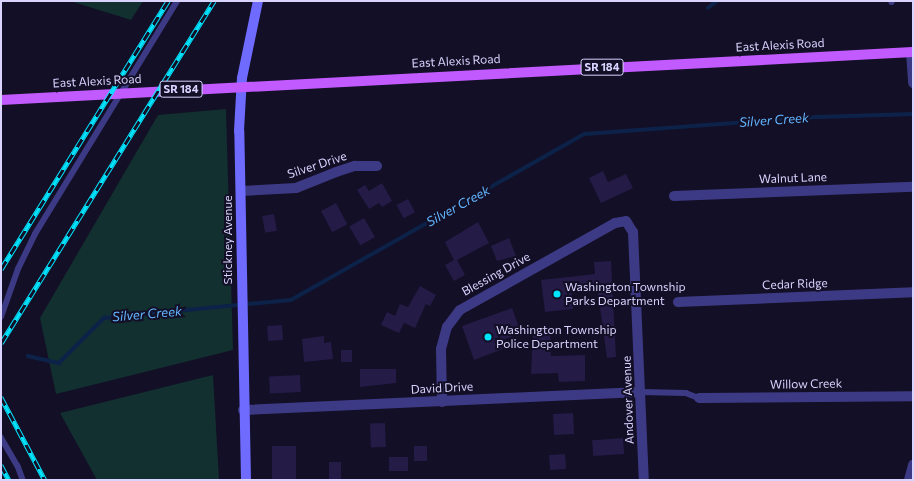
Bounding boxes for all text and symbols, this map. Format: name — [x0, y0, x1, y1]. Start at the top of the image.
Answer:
street label: East Alexis Road — [735, 35, 825, 55]
street label: East Alexis Road — [411, 51, 501, 71]
road number: SR 184 — [580, 58, 624, 76]
street label: East Alexis Road — [52, 71, 142, 91]
road number: SR 184 — [159, 80, 203, 98]
water label: Silver Creek — [739, 110, 809, 130]
street label: Silver Drive — [286, 149, 348, 181]
street label: Walnut Lane — [759, 170, 827, 186]
water label: Silver Creek — [424, 182, 492, 230]
street label: Stickney Avenue — [221, 196, 235, 284]
street label: Blessing Drive — [459, 249, 533, 299]
street label: Cedar Ridge — [762, 276, 828, 292]
place label: Washington Township Parks Department — [565, 280, 686, 308]
marker: Washington Township Parks Department — [552, 289, 562, 299]
water label: Silver Creek — [111, 303, 183, 325]
place label: Washington Township Police Department — [496, 323, 617, 351]
marker: Washington Township Police Department — [483, 332, 493, 342]
street label: Andover Avenue — [619, 356, 637, 444]
street label: Willow Creek — [770, 376, 842, 392]
street label: David Drive — [410, 379, 474, 397]

